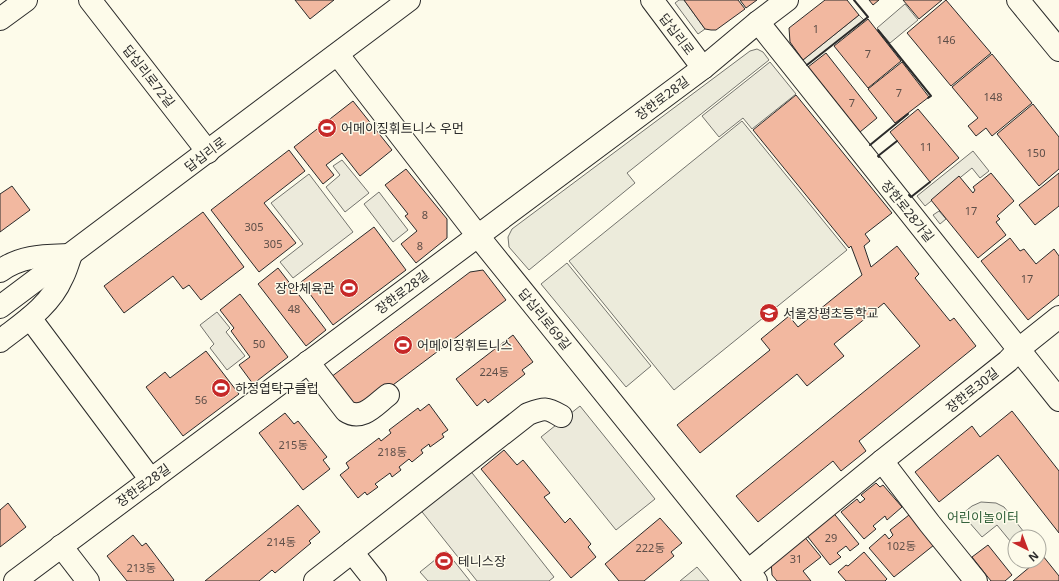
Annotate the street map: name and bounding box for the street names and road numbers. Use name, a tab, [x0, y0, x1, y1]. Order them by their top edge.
street label: 답십리로	[655, 9, 699, 59]
street label: 답십리로72길	[119, 41, 179, 111]
street label: 장한로28길	[632, 72, 692, 124]
street label: 답십리로	[180, 132, 230, 176]
street label: 장한로28가길	[878, 176, 938, 246]
street label: 장한로28길	[372, 266, 432, 318]
street label: 답십리로69길	[515, 284, 575, 354]
street label: 장한로30길	[942, 363, 1002, 417]
street label: 장한로28길	[112, 459, 174, 511]

